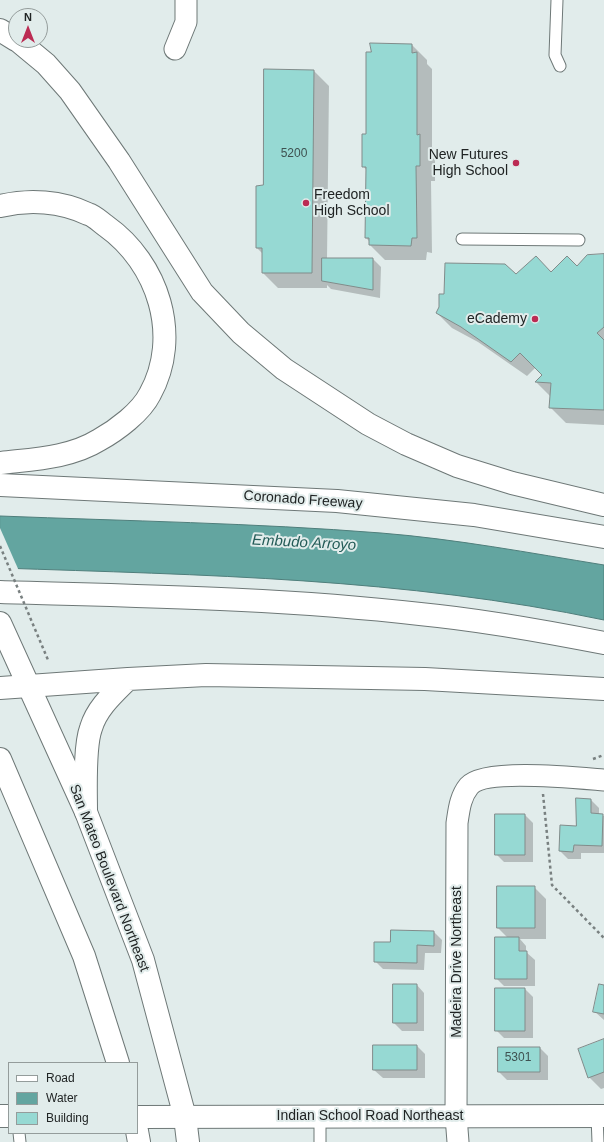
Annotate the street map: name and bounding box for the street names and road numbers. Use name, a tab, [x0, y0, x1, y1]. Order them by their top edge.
street label: Coronado Freeway	[243, 487, 363, 513]
street label: San Mateo Boulevard Northeast	[65, 782, 153, 974]
street label: Madeira Drive Northeast	[449, 886, 465, 1038]
street label: Indian School Road Northeast	[277, 1108, 463, 1124]

